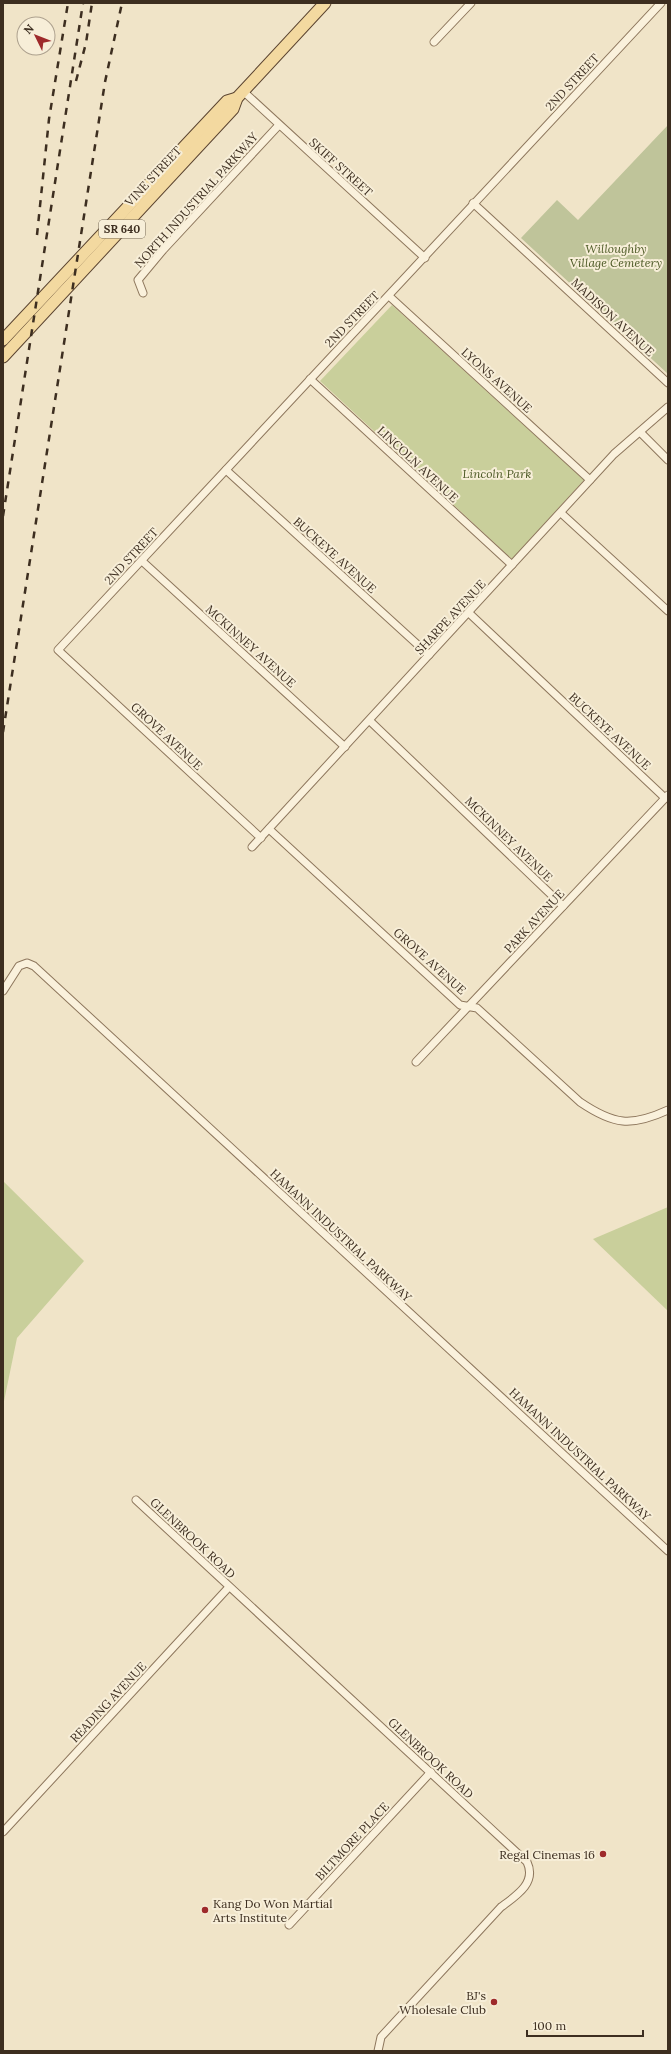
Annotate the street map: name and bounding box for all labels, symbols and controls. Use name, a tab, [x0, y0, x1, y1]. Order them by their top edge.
north arrow	[16, 16, 56, 56]
text: N	[21, 21, 37, 37]
street label: 2ND STREET	[542, 50, 602, 114]
street label: NORTH INDUSTRIAL PARKWAY	[131, 129, 261, 271]
street label: SKIFF STREET	[306, 135, 376, 200]
street label: VINE STREET	[121, 143, 185, 210]
road number: SR 640	[99, 220, 145, 238]
park label: Willoughby Village Cemetery	[570, 241, 662, 270]
street label: MADISON AVENUE	[568, 275, 658, 359]
street label: 2ND STREET	[321, 288, 383, 350]
street label: LYONS AVENUE	[459, 344, 535, 416]
street label: LINCOLN AVENUE	[374, 423, 462, 505]
park label: Lincoln Park	[462, 466, 532, 481]
street label: BUCKEYE AVENUE	[290, 514, 380, 596]
street label: 2ND STREET	[101, 524, 161, 588]
street label: SHARPE AVENUE	[411, 576, 489, 658]
street label: MCKINNEY AVENUE	[203, 602, 299, 690]
street label: BUCKEYE AVENUE	[566, 689, 654, 773]
street label: GROVE AVENUE	[128, 699, 206, 773]
street label: MCKINNEY AVENUE	[462, 793, 556, 885]
street label: PARK AVENUE	[501, 886, 567, 956]
street label: GROVE AVENUE	[391, 924, 469, 998]
street label: HAMANN INDUSTRIAL PARKWAY	[267, 1165, 415, 1305]
street label: HAMANN INDUSTRIAL PARKWAY	[506, 1384, 654, 1524]
street label: GLENBROOK ROAD	[147, 1495, 239, 1581]
street label: READING AVENUE	[67, 1659, 149, 1745]
street label: GLENBROOK ROAD	[385, 1715, 477, 1801]
street label: BILTMORE PLACE	[312, 1799, 392, 1883]
place label: Regal Cinemas 16	[499, 1847, 595, 1862]
marker: Regal Cinemas 16	[598, 1849, 608, 1859]
place label: Kang Do Won Martial Arts Institute	[212, 1896, 332, 1925]
marker: Kang Do Won Martial Arts Institute	[200, 1905, 210, 1915]
place label: BJ's Wholesale Club	[399, 1988, 486, 2017]
marker: BJ's Wholesale Club	[489, 1997, 499, 2007]
scale bar	[527, 2012, 643, 2038]
text: 100 m	[533, 2018, 566, 2033]

